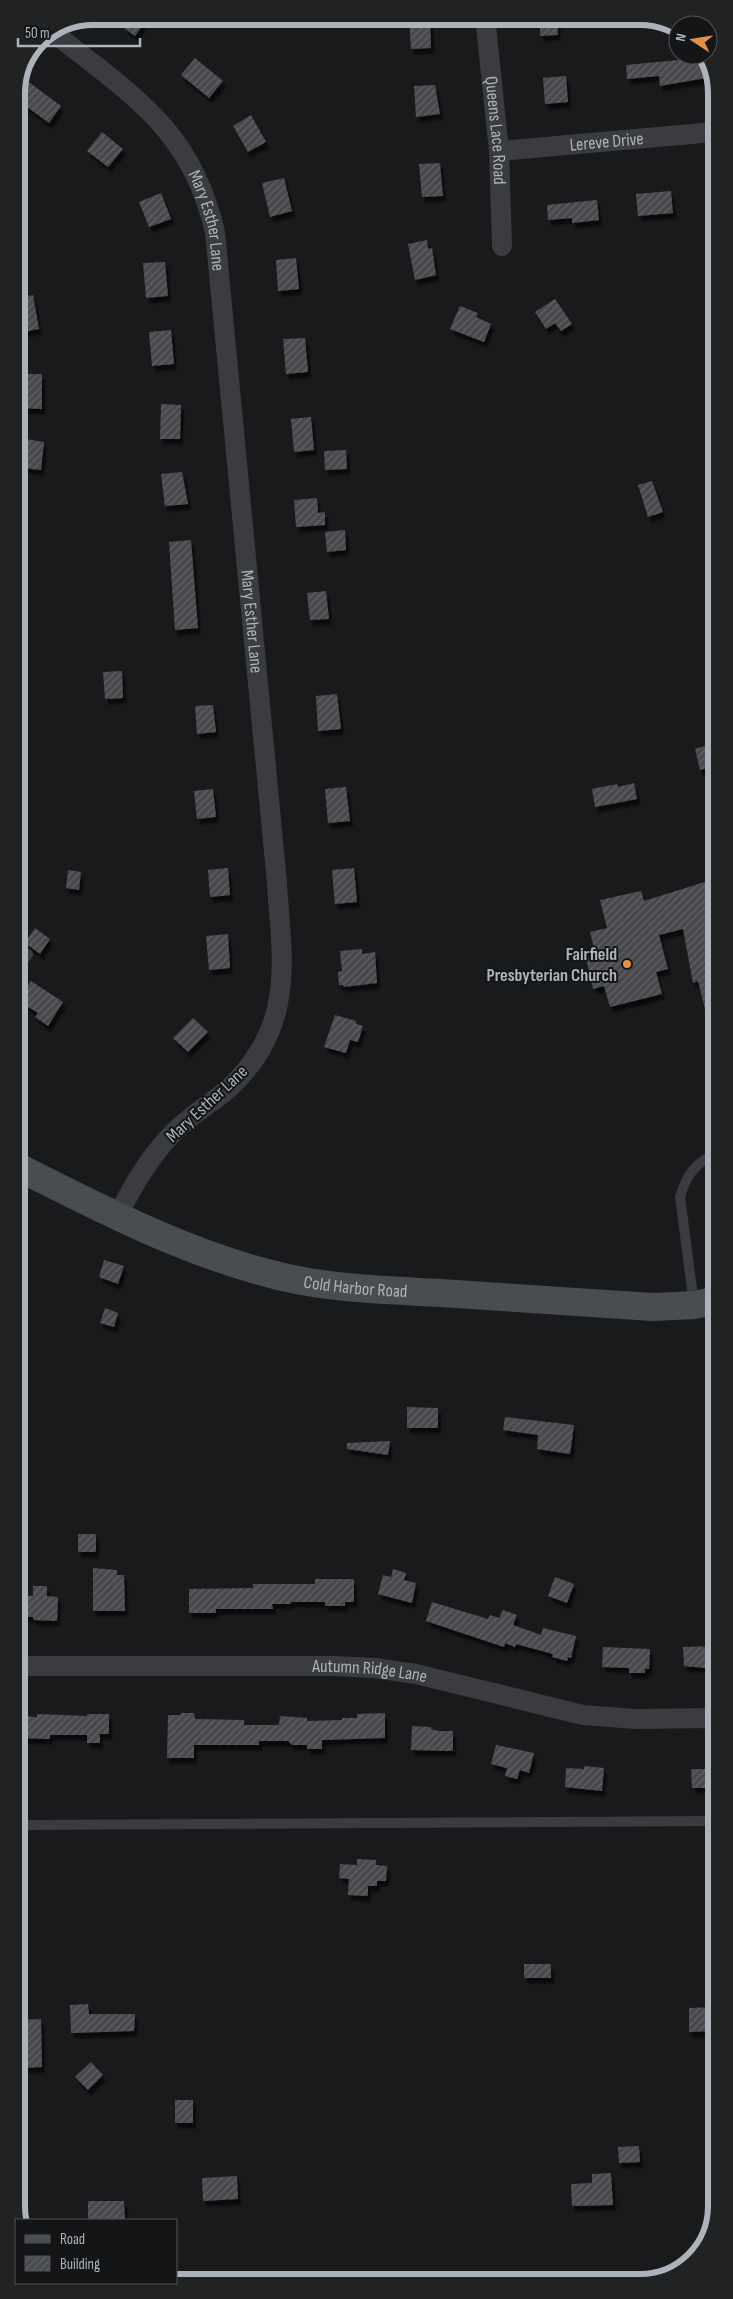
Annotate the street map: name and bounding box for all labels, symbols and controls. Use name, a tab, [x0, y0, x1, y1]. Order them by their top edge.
scale bar	[18, 15, 140, 47]
north arrow	[668, 15, 718, 65]
text: 50 m	[25, 24, 50, 43]
text: N	[672, 32, 690, 43]
street label: Queens Lace Road	[481, 75, 511, 185]
street label: Lereve Drive	[569, 128, 644, 155]
street label: Mary Esther Lane	[184, 167, 229, 272]
street label: Mary Esther Lane	[237, 569, 267, 674]
place label: Fairfield Presbyterian Church	[487, 944, 617, 986]
marker: Fairfield Presbyterian Church	[621, 958, 633, 970]
street label: Mary Esther Lane	[162, 1061, 252, 1147]
street label: Cold Harbor Road	[302, 1271, 408, 1302]
street label: Autumn Ridge Lane	[311, 1656, 429, 1687]
legend	[15, 2219, 178, 2284]
text: Road	[60, 2230, 85, 2249]
text: Building	[60, 2255, 100, 2274]

